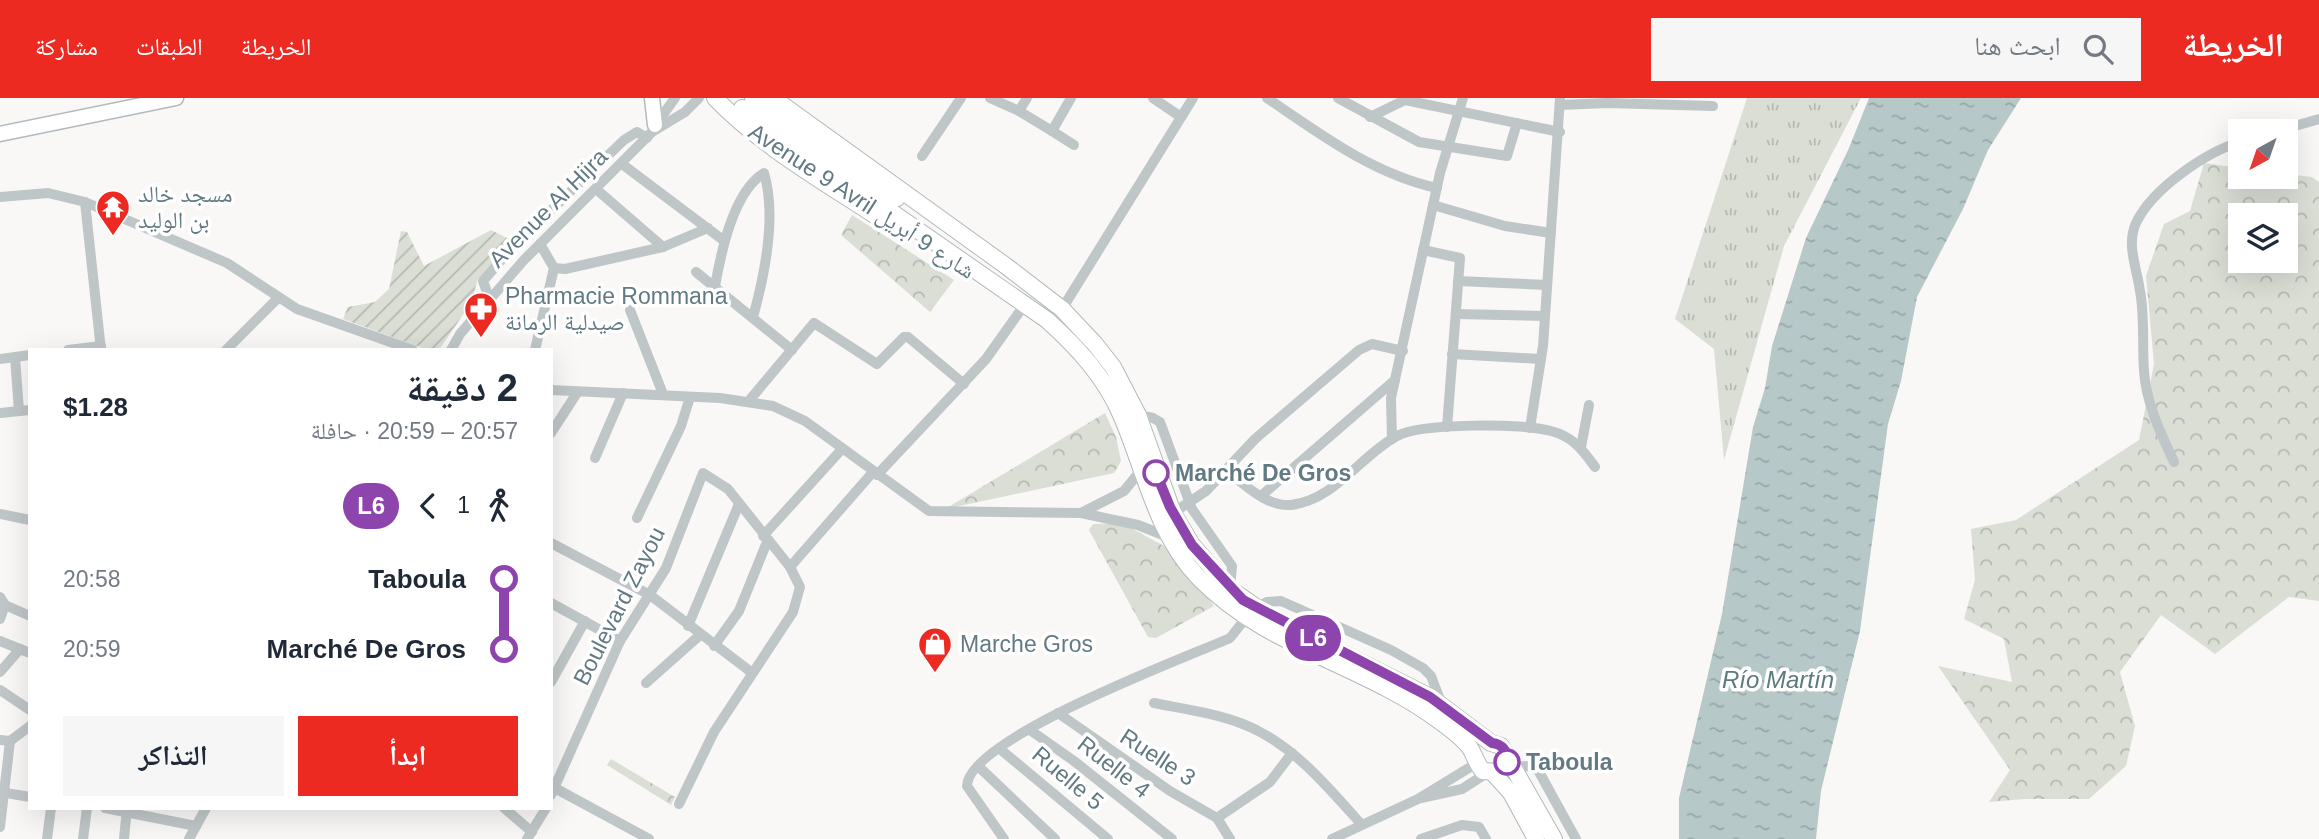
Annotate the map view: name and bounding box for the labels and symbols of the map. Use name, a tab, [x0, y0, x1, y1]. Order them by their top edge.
street label: Avenue 9 Avril شارع 9 أبريل	[743, 118, 980, 286]
north arrow	[2228, 119, 2298, 189]
street label: Avenue Al Hijra	[483, 143, 613, 273]
place label: مسجد خالد بن الوليد	[138, 181, 233, 234]
temple icon: مسجد خالد بن الوليد	[94, 188, 132, 237]
place label: Pharmacie Rommana صيدلية الرمانة	[505, 283, 728, 335]
pharmacy icon: Pharmacie Rommana صيدلية الرمانة	[462, 290, 500, 339]
marker: Marché De Gros	[1143, 460, 1169, 486]
place label: Marché De Gros	[1175, 460, 1351, 486]
street label: Boulevard Zayou	[568, 523, 670, 689]
line badge: L6	[1282, 615, 1344, 661]
shop icon: Marche Gros	[916, 625, 954, 674]
place label: Marche Gros	[960, 631, 1093, 657]
water label: Río Martín	[1722, 666, 1834, 693]
street label: Ruelle 3	[1116, 723, 1200, 791]
street label: Ruelle 4	[1073, 731, 1155, 803]
street label: Ruelle 5	[1027, 741, 1109, 815]
marker: Taboula	[1494, 749, 1520, 775]
place label: Taboula	[1526, 749, 1613, 775]

